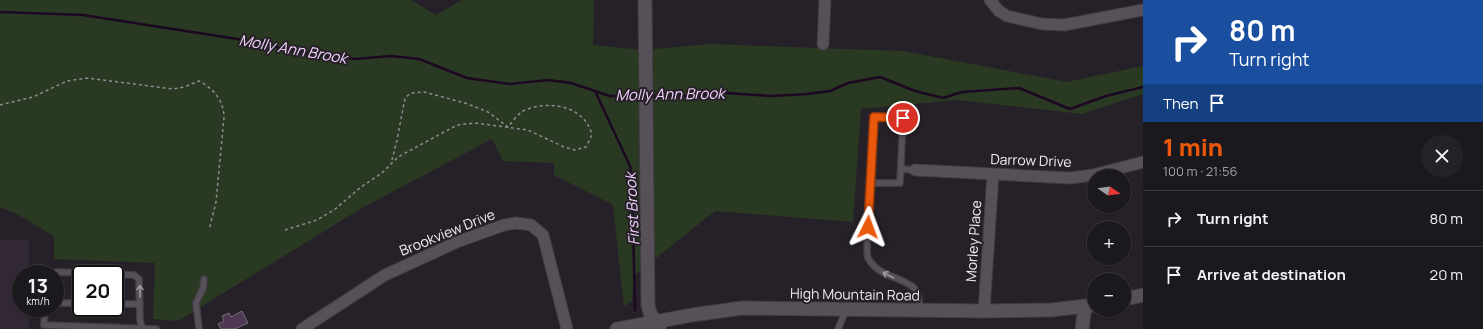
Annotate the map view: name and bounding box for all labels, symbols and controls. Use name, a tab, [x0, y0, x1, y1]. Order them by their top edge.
text: 80 m	[1229, 11, 1295, 49]
icon: right	[1163, 16, 1215, 68]
water label: Molly Ann Brook	[237, 29, 351, 69]
text: Turn right	[1229, 47, 1310, 71]
water label: Molly Ann Brook	[615, 83, 727, 105]
icon: arrive	[1206, 92, 1228, 114]
text: Then	[1163, 93, 1198, 114]
pin	[886, 101, 920, 135]
icon: arrive	[892, 107, 914, 129]
text: 1 min	[1163, 130, 1223, 163]
button: close	[1421, 135, 1463, 177]
street label: Darrow Drive	[990, 149, 1072, 171]
text: 100 m · 21:56	[1163, 162, 1238, 180]
north arrow	[1087, 169, 1131, 213]
map controls	[1087, 169, 1131, 317]
water label: First Brook	[619, 170, 644, 246]
street label: Morley Place	[961, 200, 985, 282]
street label: Brookview Drive	[396, 204, 498, 260]
position arrow	[847, 206, 889, 248]
icon: right	[1163, 208, 1185, 230]
text: Turn right	[1197, 208, 1268, 229]
text: 80 m	[1429, 208, 1463, 229]
button: +	[1087, 221, 1131, 265]
icon: arrive	[1163, 264, 1185, 286]
text: Arrive at destination	[1197, 264, 1346, 285]
text: 20 m	[1430, 264, 1463, 285]
speed limit sign: 20	[72, 265, 124, 317]
one-way arrow	[882, 271, 894, 278]
text: 13	[28, 272, 48, 299]
button: −	[1087, 273, 1131, 317]
street label: High Mountain Road	[790, 283, 920, 305]
one-way arrow	[136, 285, 144, 298]
text: km/h	[26, 294, 50, 308]

